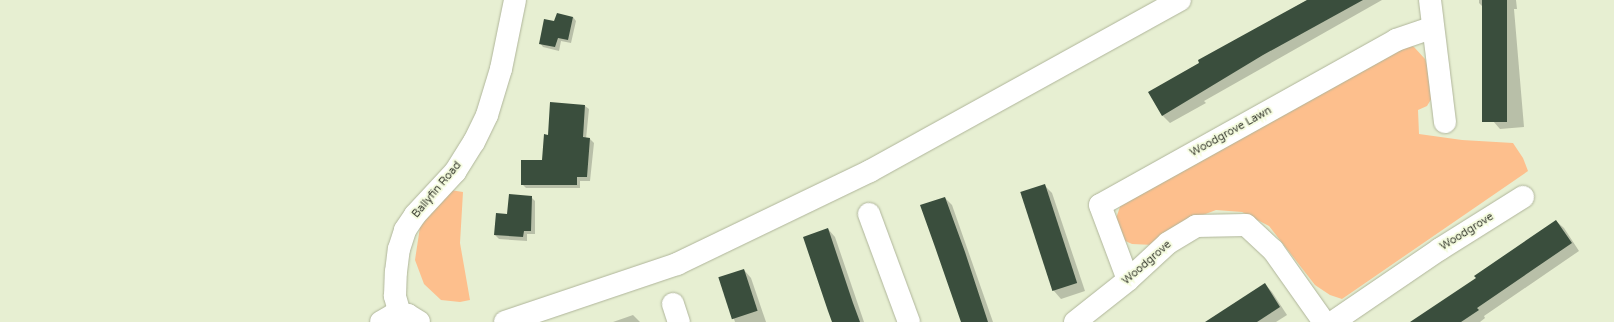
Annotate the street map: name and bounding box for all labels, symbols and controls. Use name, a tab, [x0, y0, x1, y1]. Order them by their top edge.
street label: Woodgrove Lawn	[1188, 104, 1274, 160]
street label: Ballyfin Road	[410, 159, 464, 221]
street label: Woodgrove	[1438, 210, 1496, 254]
street label: Woodgrove	[1120, 238, 1174, 288]

